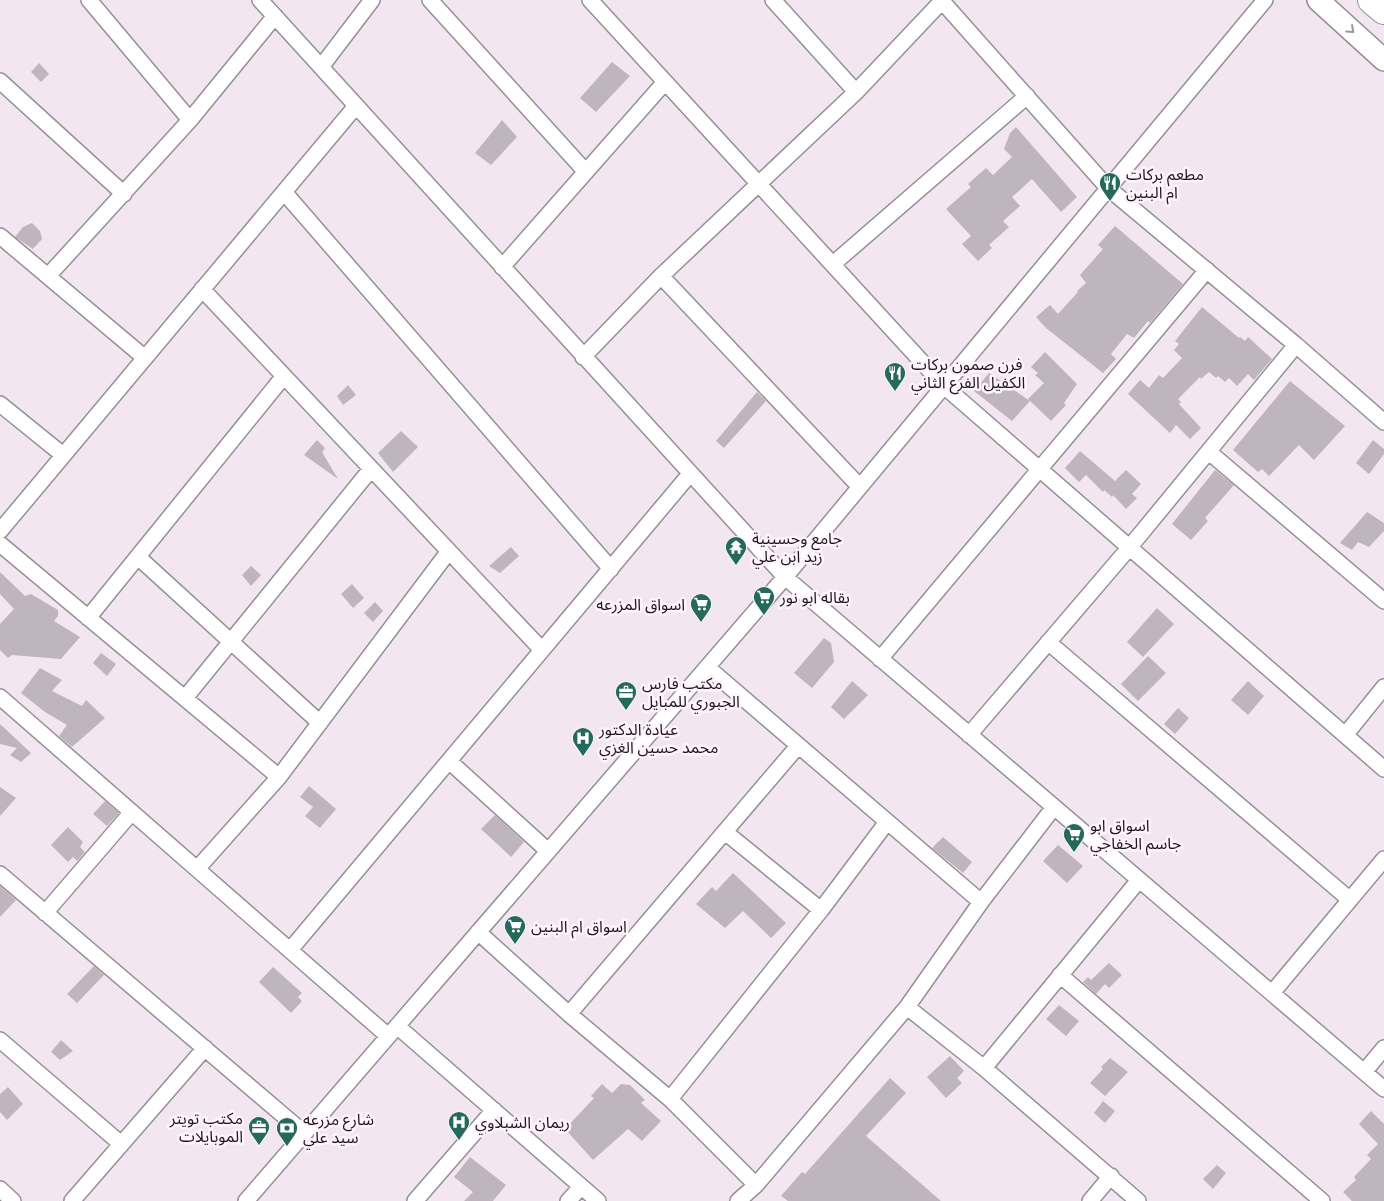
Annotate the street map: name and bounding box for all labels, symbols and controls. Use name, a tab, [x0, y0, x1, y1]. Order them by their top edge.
one-way arrow	[1345, 24, 1354, 33]
place label: مطعم برکات ام البنین	[1126, 164, 1204, 205]
restaurant icon: مطعم برکات ام البنین	[1098, 171, 1122, 202]
place label: فرن صمون بركات الكفيل الفرع الثاني	[911, 354, 1025, 395]
restaurant icon: فرن صمون بركات الكفيل الفرع الثاني	[883, 361, 907, 392]
place label: جامع وحسينية زيد ابن علي	[752, 528, 842, 569]
temple icon: جامع وحسينية زيد ابن علي	[724, 535, 748, 566]
supermarket icon: بقاله ابو نور	[752, 585, 776, 616]
place label: بقاله ابو نور	[779, 587, 850, 607]
supermarket icon: اسواق المزرعه	[689, 592, 713, 623]
place label: اسواق المزرعه	[596, 594, 685, 614]
place label: مكتب فارس الجبوري للمبايل	[642, 673, 740, 714]
office icon: مكتب فارس الجبوري للمبايل	[614, 680, 638, 711]
place label: عيادة الدكتور محمد حسين الغزي	[598, 719, 718, 760]
hospital icon: عيادة الدكتور محمد حسين الغزي	[571, 726, 595, 757]
place label: اسواق ابو جاسم الخفاجي	[1090, 815, 1181, 856]
supermarket icon: اسواق ابو جاسم الخفاجي	[1062, 822, 1086, 853]
supermarket icon: اسواق ام البنين	[503, 914, 527, 945]
place label: اسواق ام البنين	[531, 916, 627, 939]
place label: مكتب تويتر الموبايلات	[169, 1108, 243, 1146]
place label: شارع مزرعه سيد علي	[303, 1109, 374, 1150]
hospital icon: ريمان الشبلاوي	[447, 1110, 471, 1141]
place label: ريمان الشبلاوي	[475, 1112, 570, 1135]
office icon: مكتب تويتر الموبايلات	[247, 1115, 271, 1146]
bank icon: شارع مزرعه سيد علي	[275, 1116, 299, 1147]

